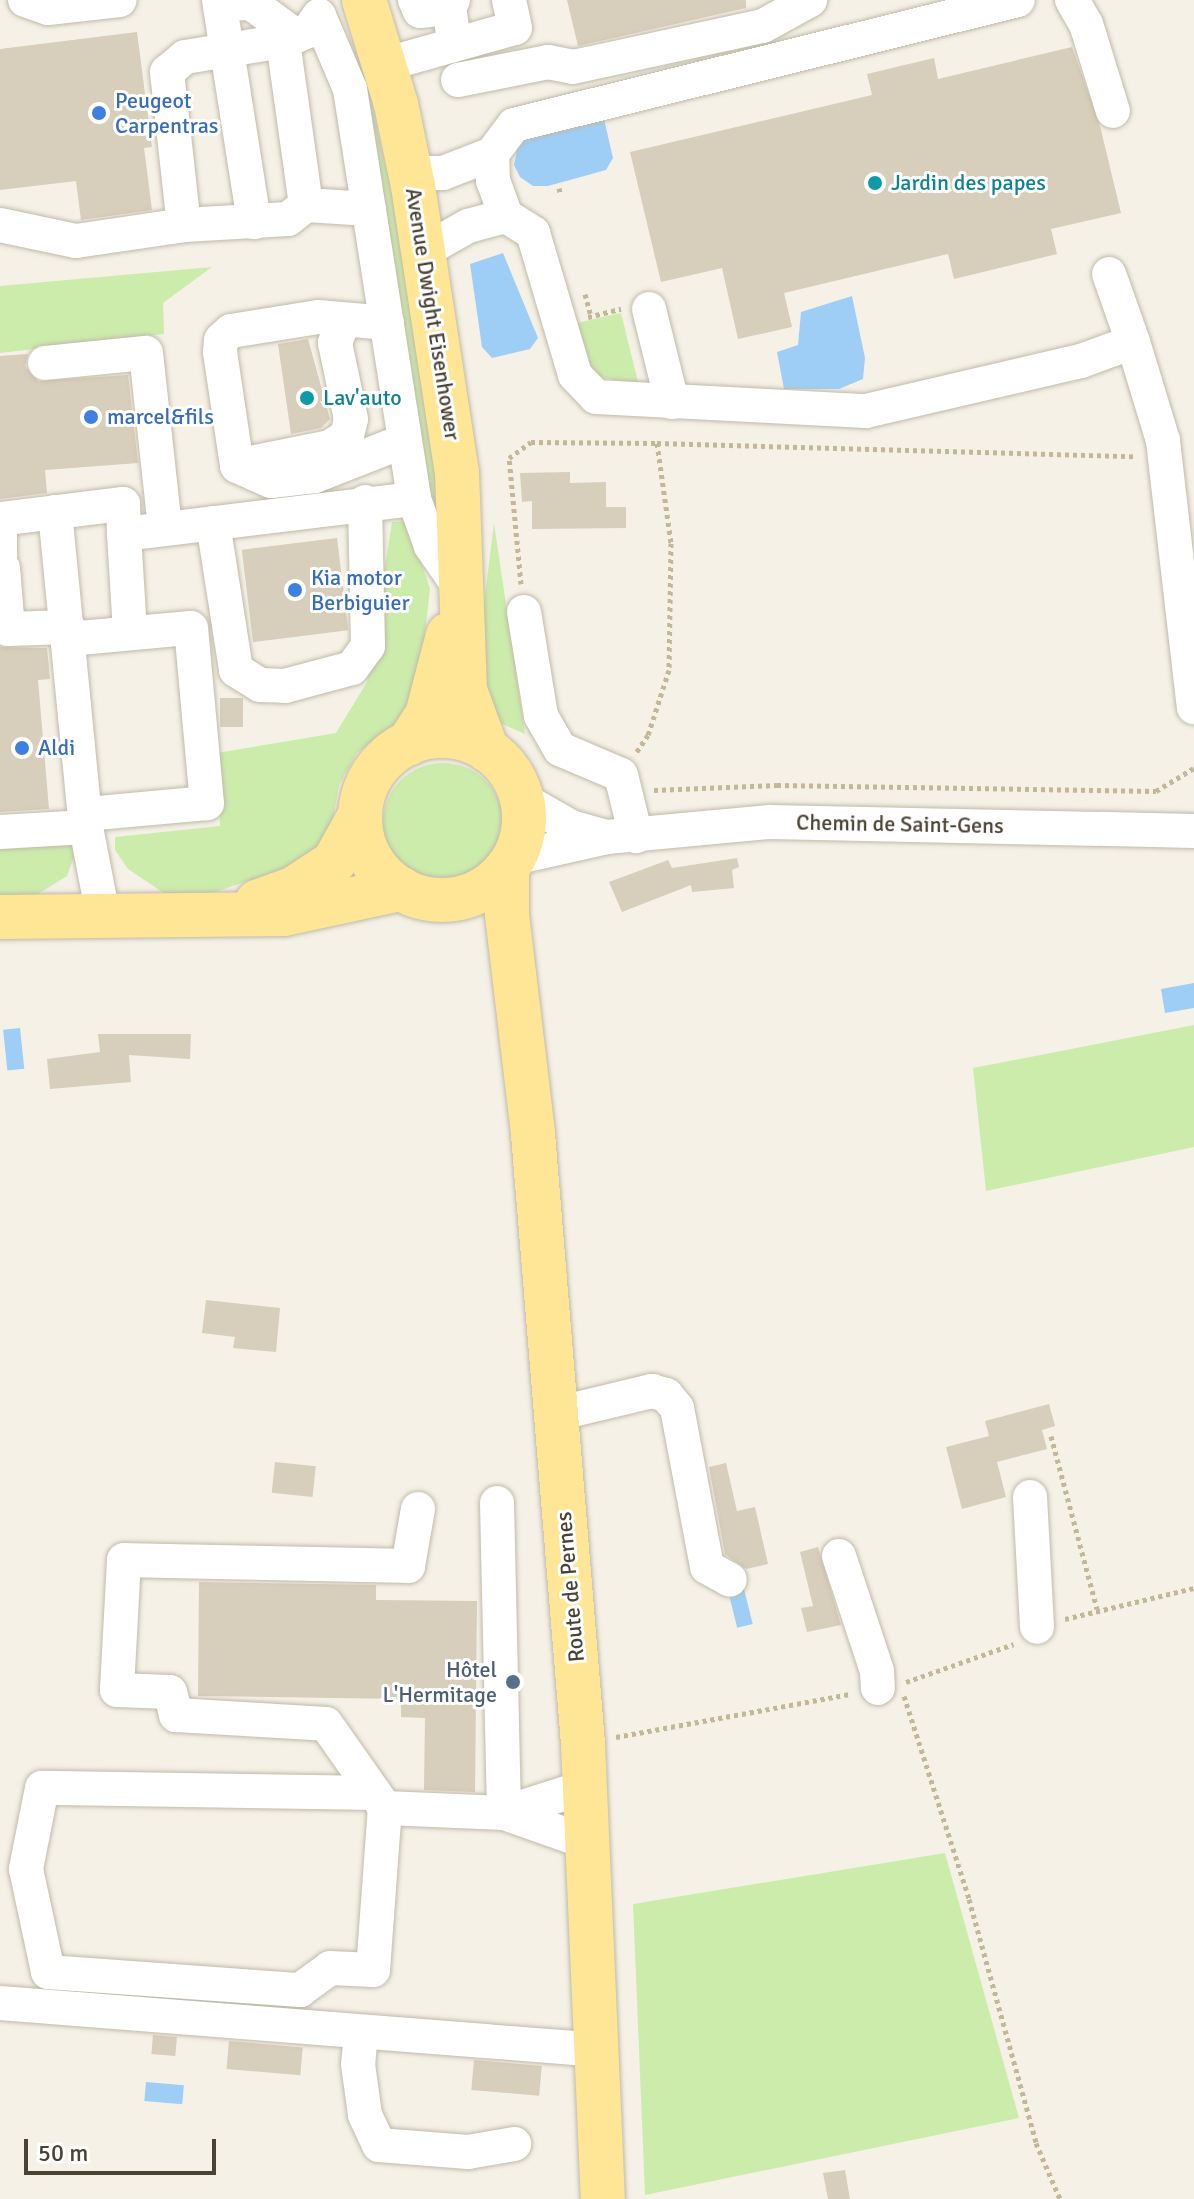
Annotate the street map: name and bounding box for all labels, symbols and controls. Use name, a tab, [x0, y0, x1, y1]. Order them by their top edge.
place label: Peugeot Carpentras	[115, 87, 218, 138]
marker: Peugeot Carpentras	[90, 104, 108, 122]
place label: Jardin des papes	[891, 170, 1046, 196]
marker: Jardin des papes	[866, 174, 884, 192]
street label: Avenue Dwight Eisenhower	[400, 186, 466, 442]
place label: Lav'auto	[323, 385, 402, 411]
marker: Lav'auto	[298, 389, 316, 407]
place label: marcel&fils	[107, 404, 214, 430]
marker: marcel&fils	[82, 408, 100, 426]
place label: Kia motor Berbiguier	[311, 564, 410, 616]
marker: Kia motor Berbiguier	[286, 581, 304, 599]
place label: Aldi	[38, 735, 75, 761]
marker: Aldi	[13, 739, 31, 757]
street label: Chemin de Saint-Gens	[796, 809, 1004, 839]
street label: Route de Pernes	[550, 1511, 590, 1663]
place label: Hôtel L'Hermitage	[382, 1656, 497, 1708]
marker: Hôtel L'Hermitage	[504, 1673, 522, 1691]
scale bar	[28, 2123, 220, 2173]
text: 50 m	[38, 2138, 88, 2168]

